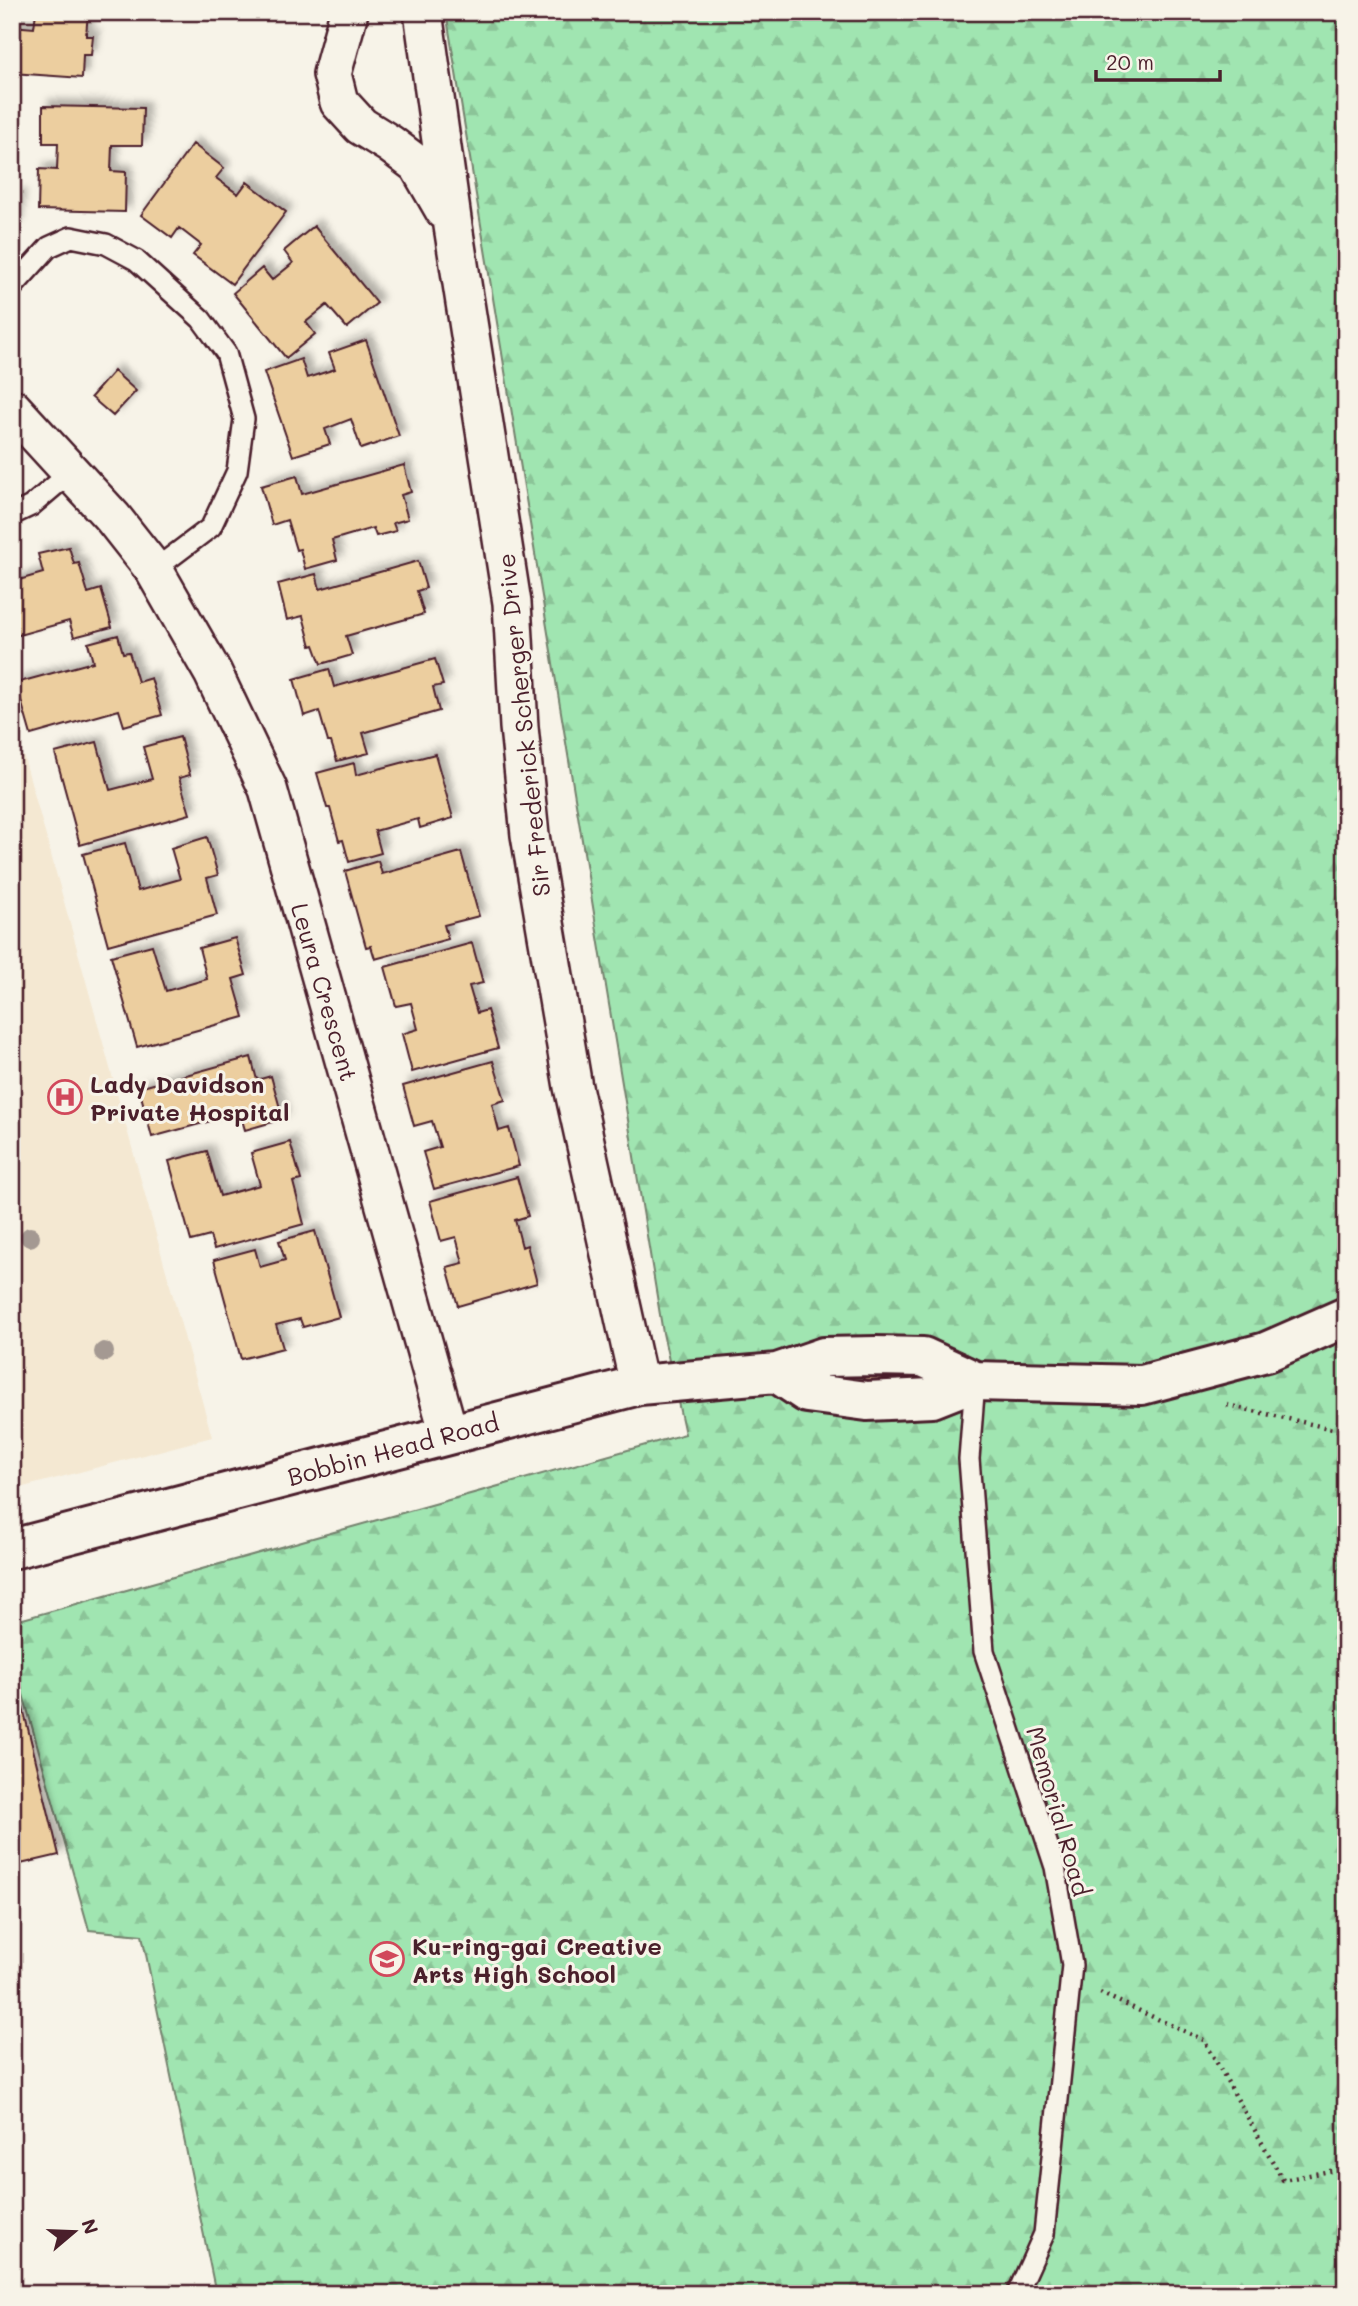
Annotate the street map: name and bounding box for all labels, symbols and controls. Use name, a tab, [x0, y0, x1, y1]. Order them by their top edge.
scale bar	[1096, 38, 1220, 82]
text: 20 m	[1106, 48, 1154, 75]
street label: Sir Frederick Scherger Drive	[490, 552, 556, 898]
street label: Leura Crescent	[285, 899, 365, 1085]
place label: Lady Davidson Private Hospital	[90, 1068, 289, 1127]
hospital icon: Lady Davidson Private Hospital	[46, 1078, 84, 1116]
street label: Bobbin Head Road	[284, 1406, 502, 1492]
street label: Memorial Road	[1020, 1723, 1098, 1899]
place label: Ku-ring-gai Creative Arts High School	[412, 1930, 662, 1989]
school or university icon: Ku-ring-gai Creative Arts High School	[368, 1940, 406, 1978]
north arrow	[38, 2198, 108, 2268]
text: N	[76, 2215, 105, 2237]

